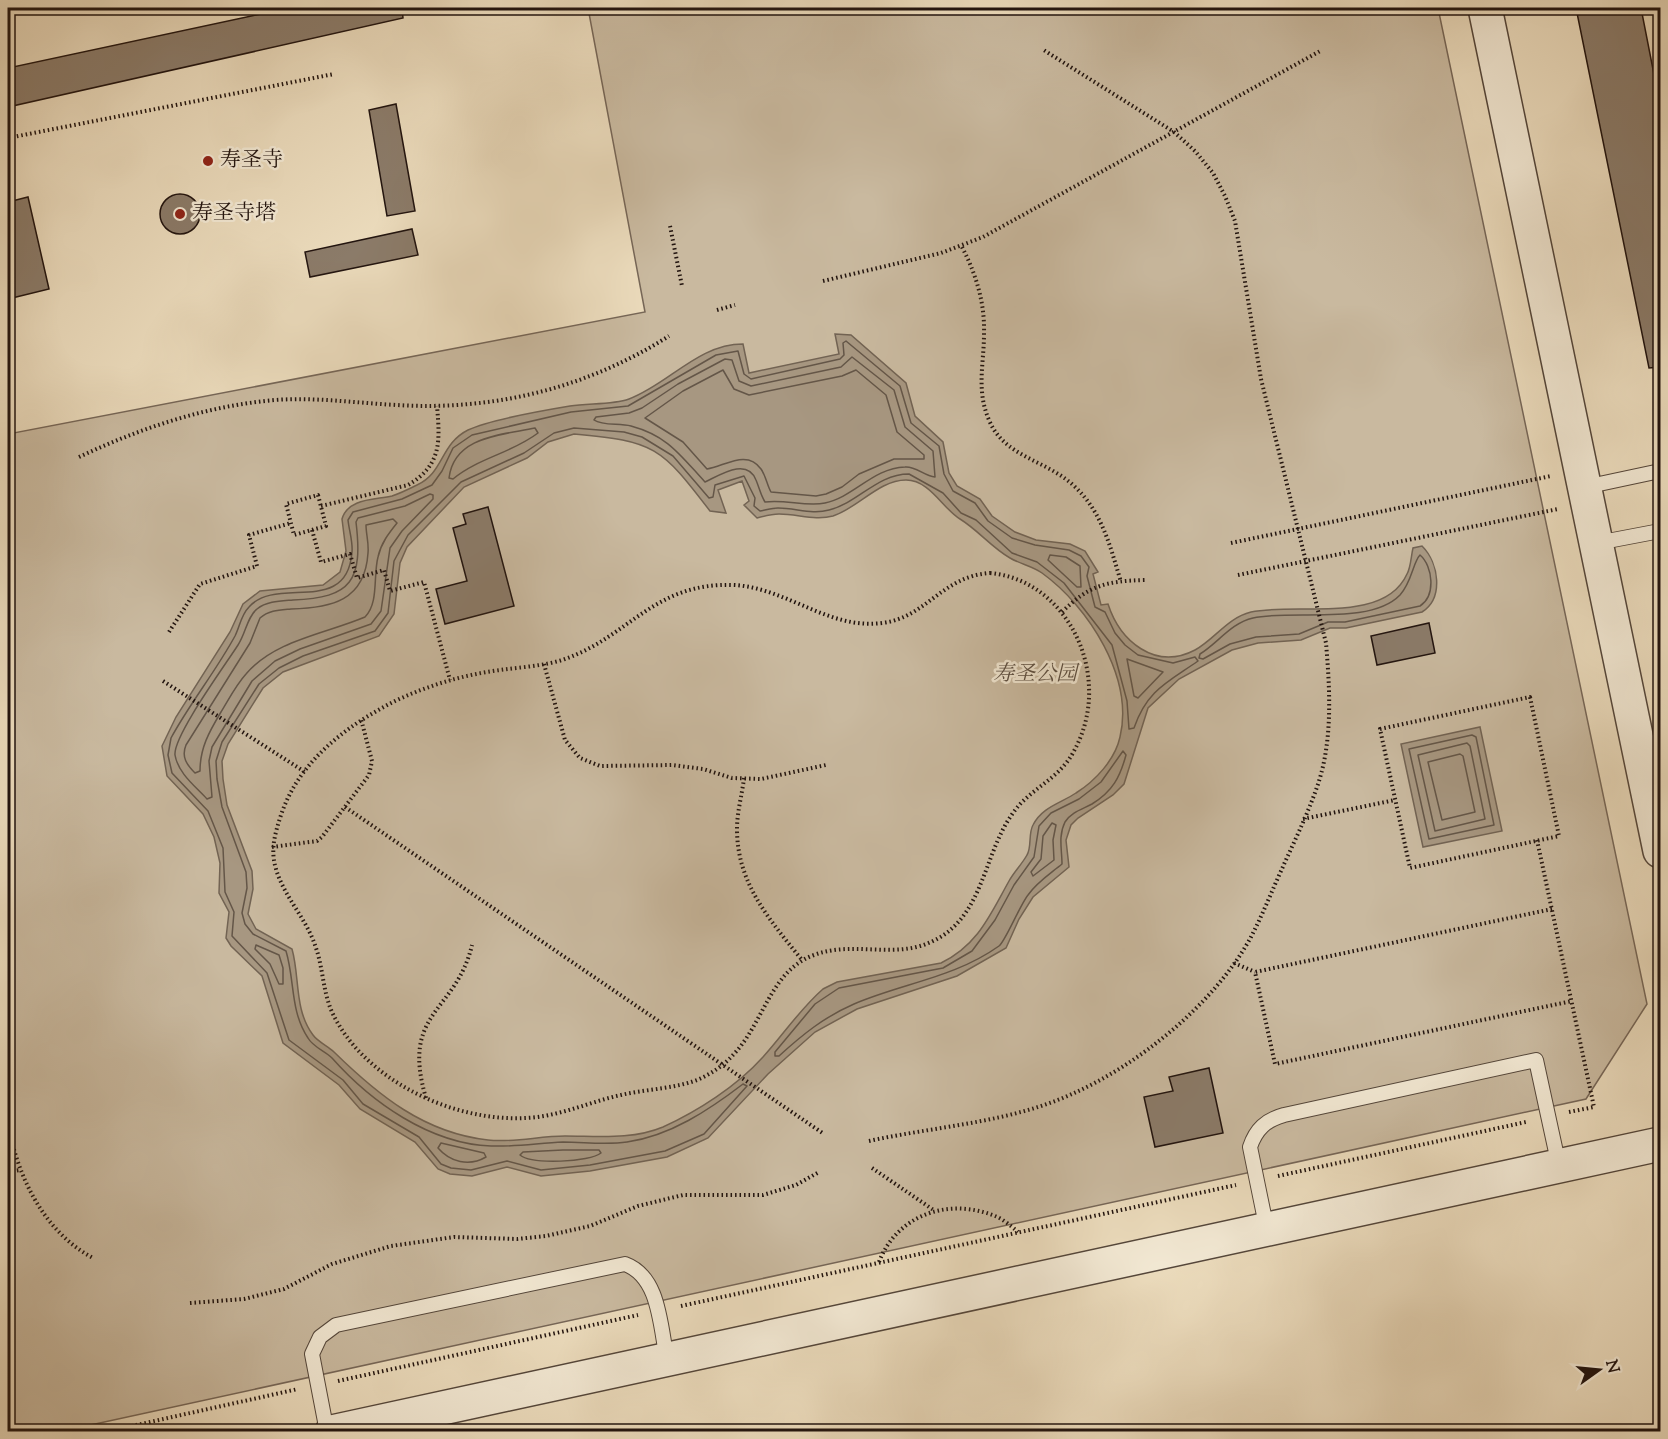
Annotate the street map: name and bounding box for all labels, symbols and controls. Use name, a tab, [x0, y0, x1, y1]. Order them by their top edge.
place label: 寿圣寺	[220, 146, 283, 176]
marker: 寿圣寺	[201, 154, 215, 168]
place label: 寿圣寺塔	[192, 199, 276, 229]
marker: 寿圣寺塔	[173, 207, 187, 221]
park label: 寿圣公园	[993, 660, 1080, 690]
north arrow	[1569, 1340, 1629, 1400]
text: N	[1598, 1358, 1624, 1376]

